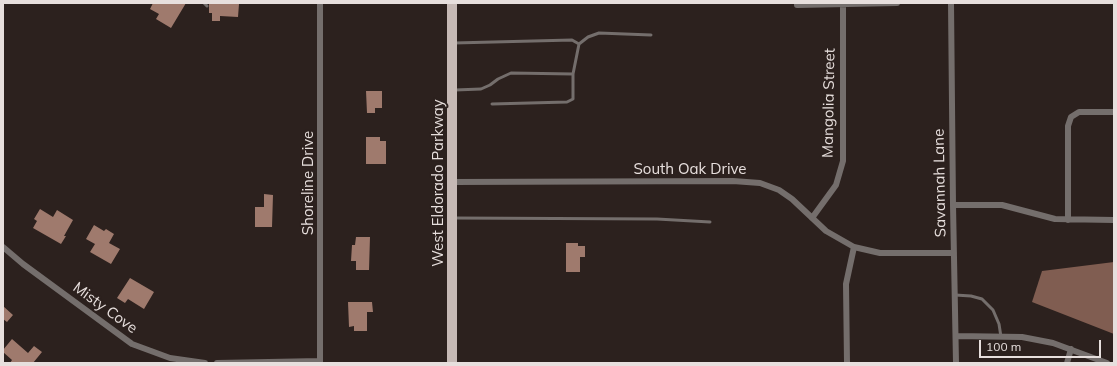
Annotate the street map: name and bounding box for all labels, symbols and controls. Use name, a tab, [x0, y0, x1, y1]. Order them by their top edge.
street label: Mangolia Street	[819, 48, 839, 158]
street label: West Eldorado Parkway	[429, 99, 447, 267]
street label: Savannah Lane	[930, 129, 950, 237]
street label: Shoreline Drive	[299, 131, 317, 235]
street label: South Oak Drive	[634, 160, 746, 178]
street label: Misty Cove	[69, 279, 141, 337]
scale bar	[981, 332, 1103, 358]
text: 100 m	[986, 339, 1021, 354]

